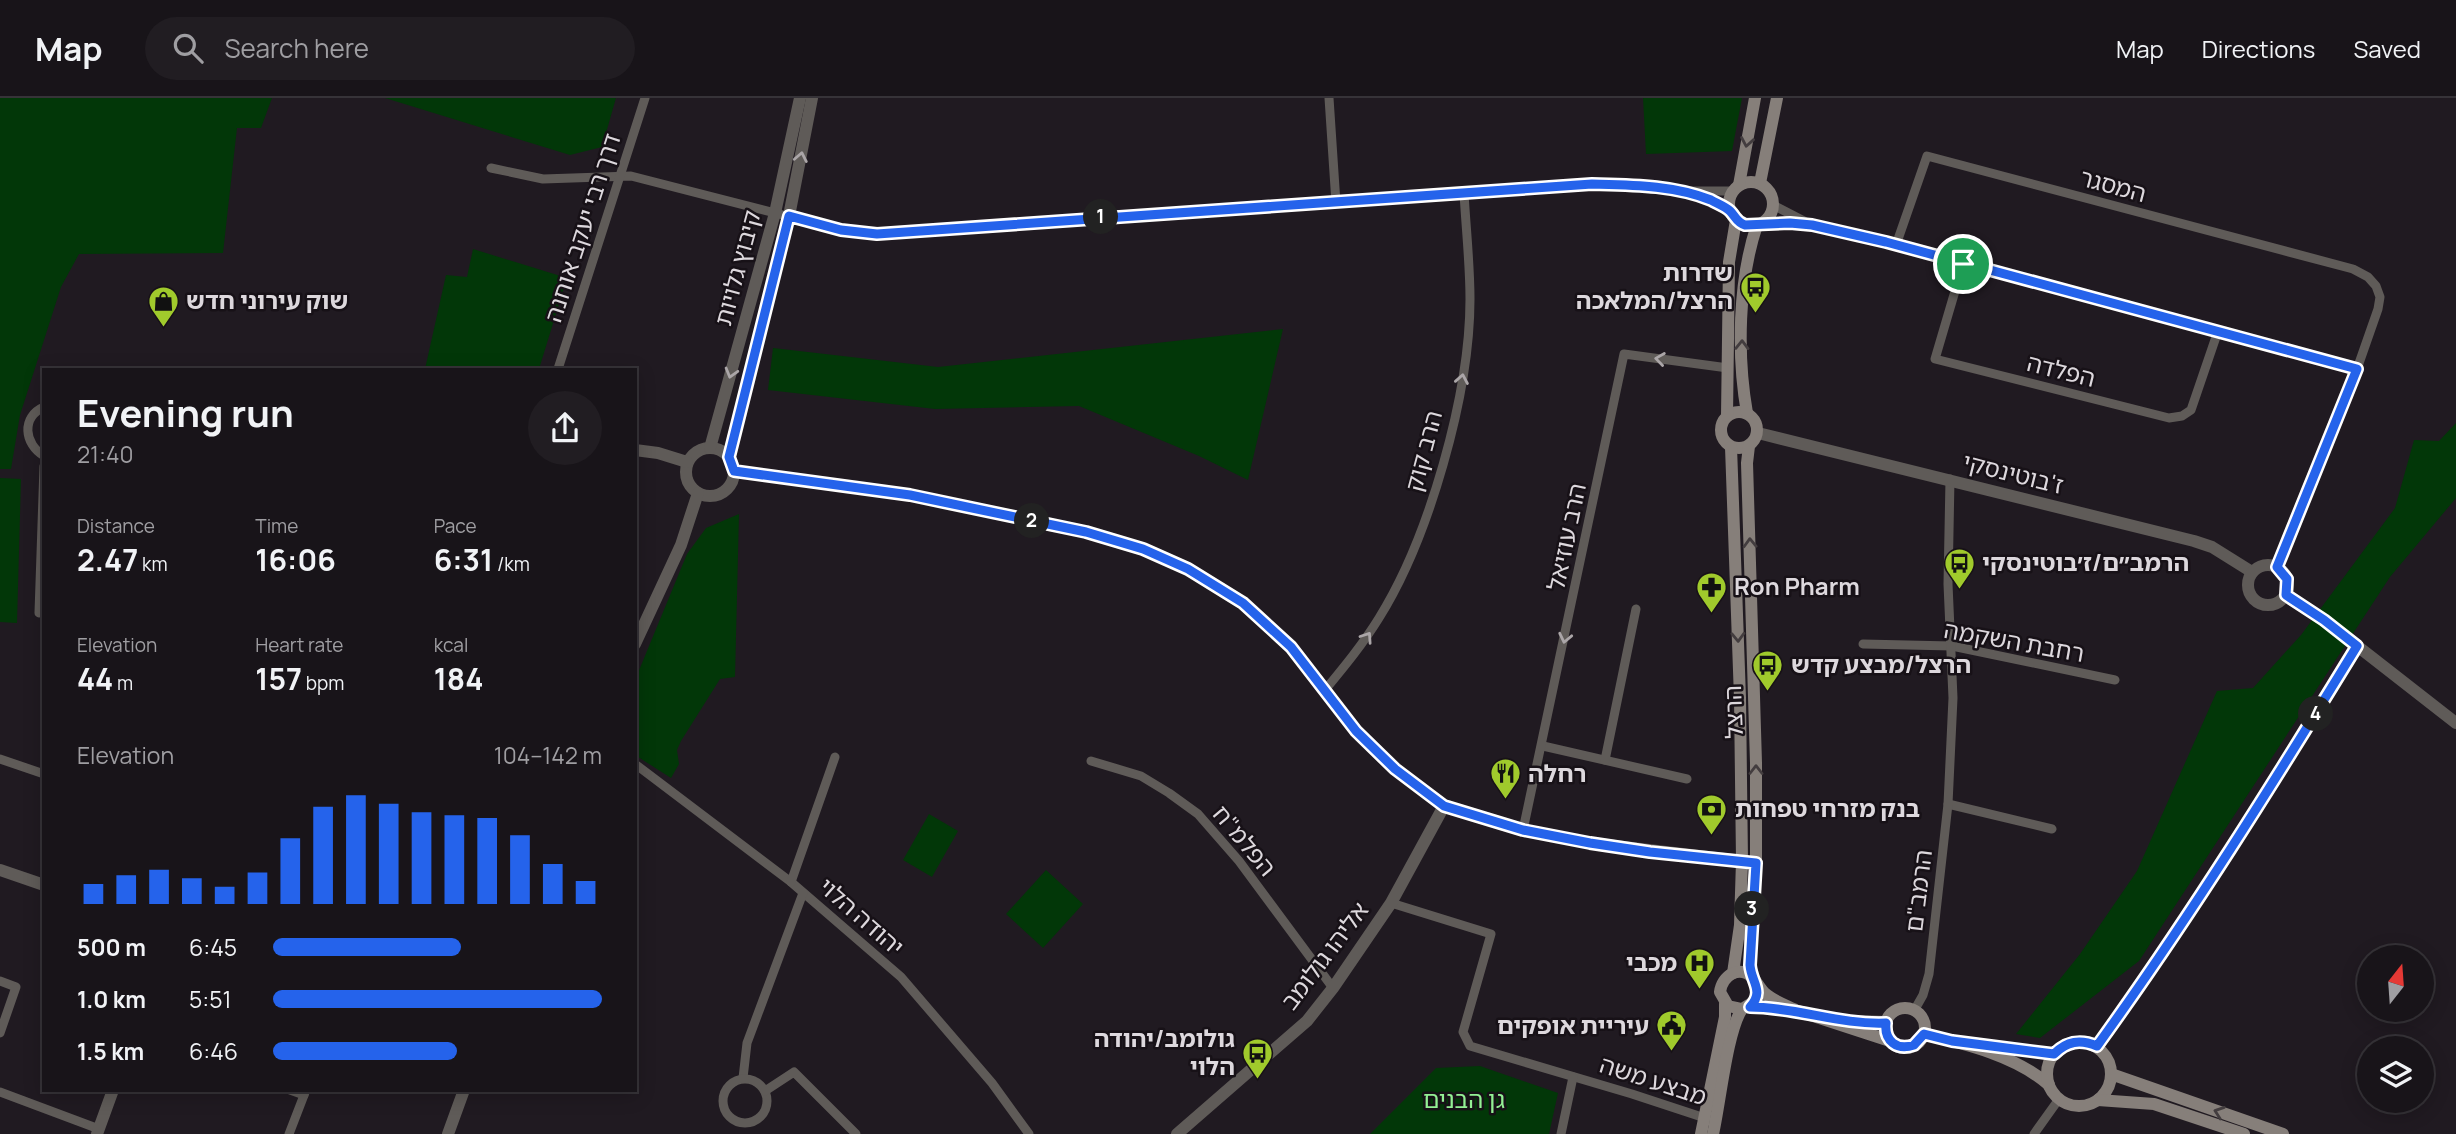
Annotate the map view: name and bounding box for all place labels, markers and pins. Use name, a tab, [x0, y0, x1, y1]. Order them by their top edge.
pin: 1	[1084, 200, 1118, 234]
pin	[1933, 234, 1993, 294]
place label: שדרות הרצל/המלאכה	[1576, 255, 1733, 316]
bus stop icon: שדרות הרצל/המלאכה	[1739, 270, 1773, 314]
place label: שוק עירוני חדש	[186, 283, 348, 316]
shop icon: שוק עירוני חדש	[146, 284, 180, 328]
pin: 2	[1014, 504, 1050, 538]
place label: הרמב״ם/ז׳בוטינסקי	[1982, 545, 2189, 578]
bus stop icon: הרמב״ם/ז׳בוטינסקי	[1942, 546, 1976, 590]
place label: Ron Pharm	[1734, 569, 1860, 602]
pharmacy icon: Ron Pharm	[1694, 570, 1728, 614]
place label: הרצל/מבצע קדש	[1791, 647, 1971, 680]
bus stop icon: הרצל/מבצע קדש	[1751, 648, 1785, 692]
pin: 4	[2298, 696, 2334, 732]
place label: רחלה	[1528, 756, 1587, 789]
restaurant icon: רחלה	[1488, 757, 1522, 801]
place label: בנק מזרחי טפחות	[1735, 791, 1920, 824]
bank icon: בנק מזרחי טפחות	[1695, 792, 1729, 836]
pin: 3	[1734, 892, 1770, 926]
place label: מכבי	[1626, 945, 1677, 978]
hospital icon: מכבי	[1683, 946, 1717, 990]
place label: עיריית אופקים	[1497, 1008, 1649, 1041]
public building icon: עיריית אופקים	[1655, 1009, 1689, 1053]
place label: גולומב/יהודה הלוי	[1094, 1021, 1235, 1082]
bus stop icon: גולומב/יהודה הלוי	[1241, 1036, 1275, 1080]

